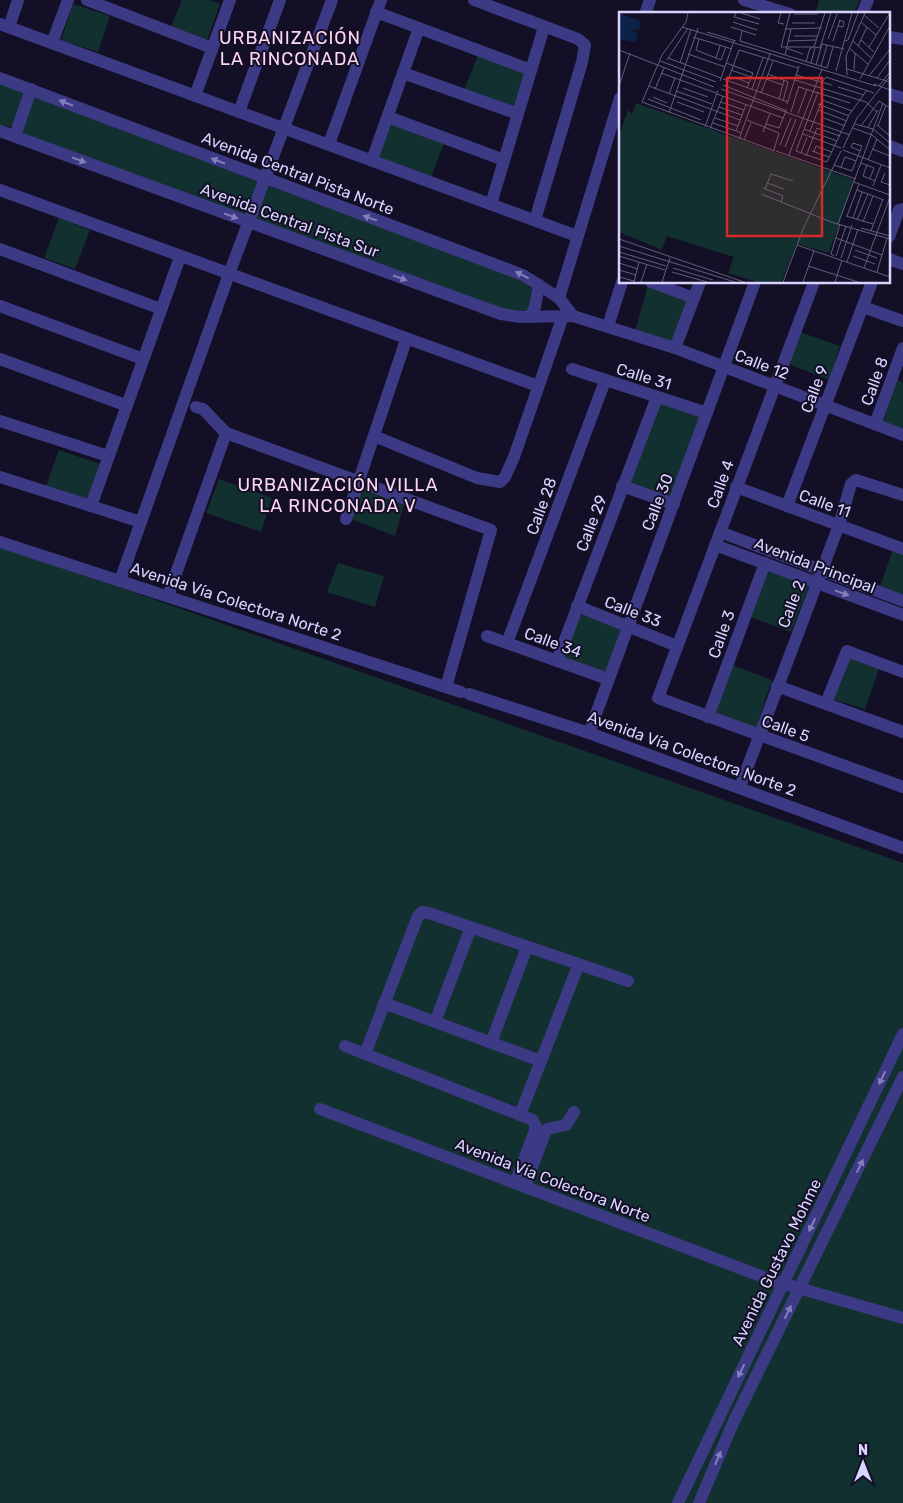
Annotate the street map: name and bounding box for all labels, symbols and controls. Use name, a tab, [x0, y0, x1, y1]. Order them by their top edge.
inset map	[619, 12, 890, 284]
district label: URBANIZACIÓN LA RINCONADA	[219, 27, 361, 70]
one-way arrow	[59, 98, 73, 106]
street label: Avenida Central Pista Norte	[199, 128, 397, 219]
one-way arrow	[211, 156, 225, 164]
one-way arrow	[71, 157, 86, 164]
street label: Avenida Central Pista Sur	[198, 179, 382, 262]
one-way arrow	[224, 212, 239, 220]
one-way arrow	[362, 214, 377, 222]
one-way arrow	[515, 271, 529, 279]
one-way arrow	[393, 274, 408, 282]
street label: Calle 12	[732, 345, 792, 383]
street label: Calle 8	[857, 354, 892, 408]
street label: Calle 31	[614, 359, 674, 394]
street label: Calle 9	[797, 363, 832, 416]
street label: Calle 4	[703, 457, 738, 511]
street label: Calle 30	[638, 471, 677, 534]
district label: URBANIZACIÓN VILLA LA RINCONADA V	[238, 474, 438, 517]
street label: Calle 28	[522, 475, 561, 537]
street label: Calle 11	[796, 485, 853, 522]
street label: Calle 29	[572, 492, 611, 554]
street label: Avenida Principal	[751, 534, 878, 597]
street label: Avenida Vía Colectora Norte 2	[128, 558, 344, 645]
street label: Calle 2	[774, 578, 809, 631]
one-way arrow	[835, 590, 850, 597]
street label: Calle 33	[602, 592, 664, 631]
street label: Calle 3	[704, 608, 739, 661]
street label: Calle 34	[522, 623, 584, 662]
street label: Avenida Vía Colectora Norte 2	[585, 707, 799, 800]
street label: Calle 5	[759, 711, 812, 746]
one-way arrow	[878, 1071, 886, 1085]
street label: Avenida Vía Colectora Norte	[453, 1134, 653, 1227]
one-way arrow	[855, 1158, 864, 1173]
street label: Avenida Gustavo Mohme	[728, 1175, 825, 1349]
one-way arrow	[808, 1218, 816, 1232]
one-way arrow	[784, 1304, 792, 1319]
one-way arrow	[737, 1364, 745, 1378]
north arrow	[838, 1438, 888, 1488]
text: N	[858, 1442, 868, 1459]
one-way arrow	[715, 1451, 723, 1465]

